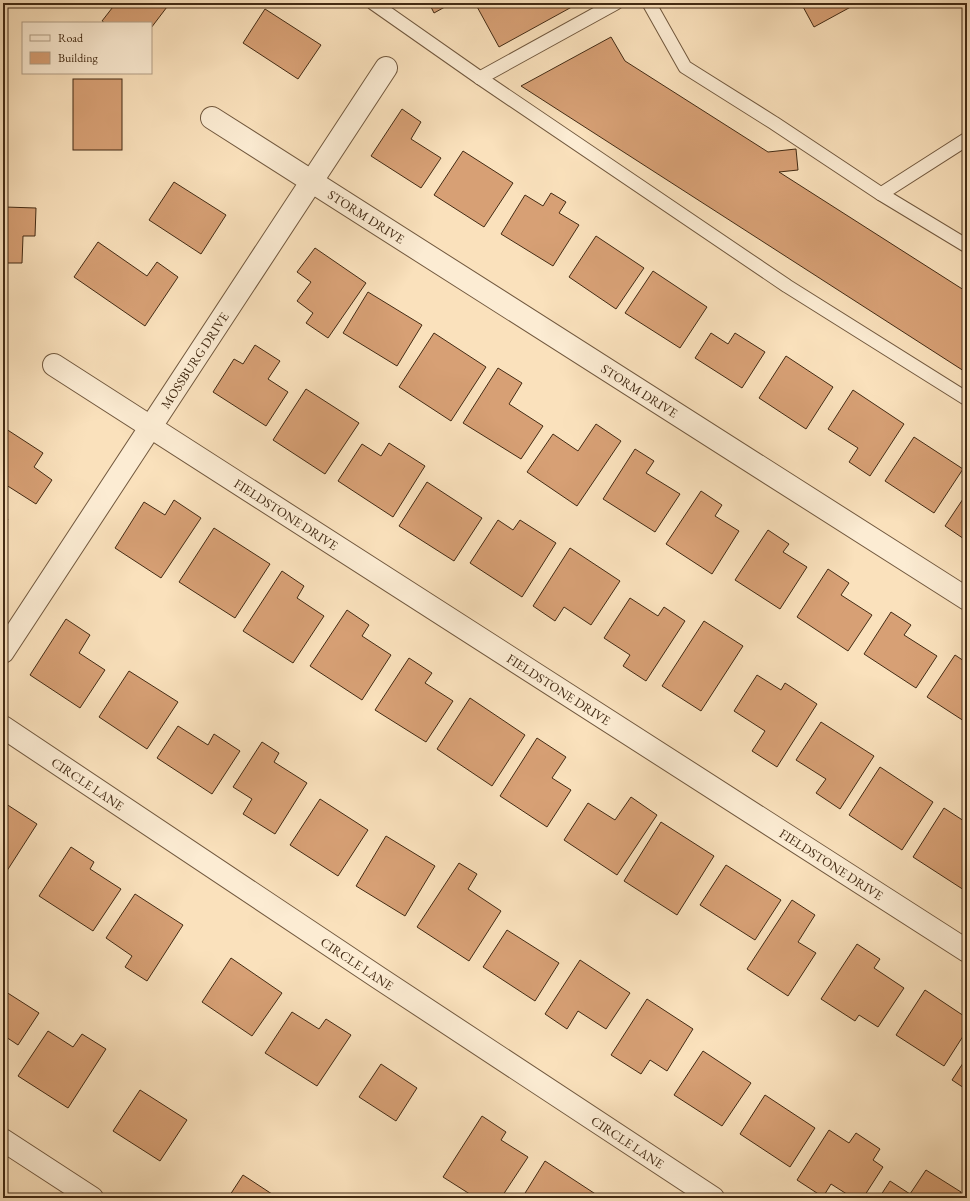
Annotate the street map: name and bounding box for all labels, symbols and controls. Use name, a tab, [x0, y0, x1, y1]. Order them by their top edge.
legend	[22, 22, 152, 74]
text: Road	[58, 30, 84, 46]
text: Building	[58, 50, 99, 66]
street label: STORM DRIVE	[325, 186, 408, 247]
street label: MOSSBURG DRIVE	[157, 309, 232, 412]
street label: STORM DRIVE	[598, 360, 681, 421]
street label: FIELDSTONE DRIVE	[231, 474, 341, 554]
street label: FIELDSTONE DRIVE	[504, 649, 614, 729]
street label: CIRCLE LANE	[48, 753, 127, 814]
street label: FIELDSTONE DRIVE	[776, 825, 887, 904]
street label: CIRCLE LANE	[318, 933, 397, 994]
street label: CIRCLE LANE	[588, 1112, 668, 1172]

